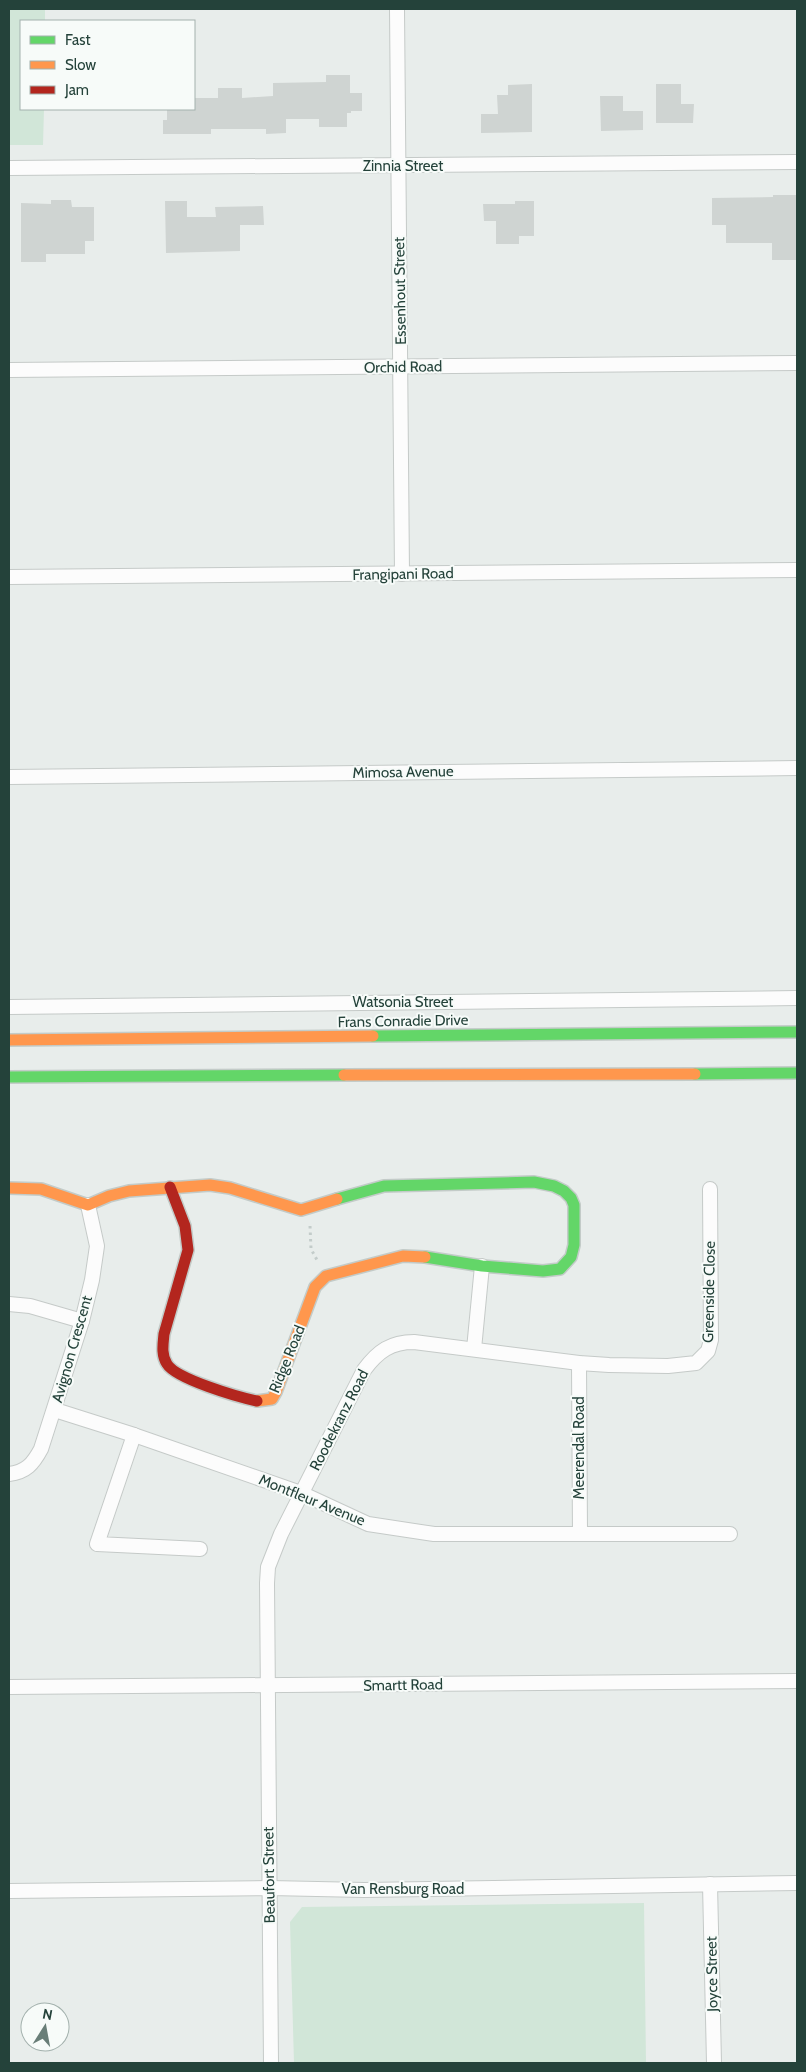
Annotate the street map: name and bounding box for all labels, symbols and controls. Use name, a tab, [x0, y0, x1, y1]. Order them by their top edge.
legend	[20, 20, 195, 110]
text: Fast	[65, 31, 90, 49]
text: Slow	[65, 56, 96, 74]
text: Jam	[64, 81, 89, 99]
street label: Zinnia Street	[363, 157, 443, 175]
street label: Essenhout Street	[390, 237, 410, 345]
street label: Orchid Road	[364, 357, 442, 377]
street label: Frangipani Road	[352, 564, 454, 584]
street label: Mimosa Avenue	[352, 762, 454, 782]
street label: Watsonia Street	[353, 993, 453, 1011]
street label: Frans Conradie Drive	[338, 1011, 469, 1031]
street label: Greenside Close	[699, 1241, 719, 1343]
street label: Avignon Crescent	[48, 1293, 96, 1405]
street label: Ridge Road	[265, 1322, 309, 1396]
street label: Roodekranz Road	[306, 1366, 372, 1474]
street label: Meerendal Road	[570, 1397, 588, 1499]
street label: Montfleur Avenue	[256, 1470, 368, 1530]
street label: Smartt Road	[363, 1675, 443, 1695]
street label: Beaufort Street	[259, 1827, 279, 1923]
street label: Van Rensburg Road	[342, 1880, 464, 1898]
street label: Joyce Street	[702, 1936, 722, 2013]
north arrow	[20, 2002, 70, 2052]
text: N	[41, 2004, 54, 2024]

